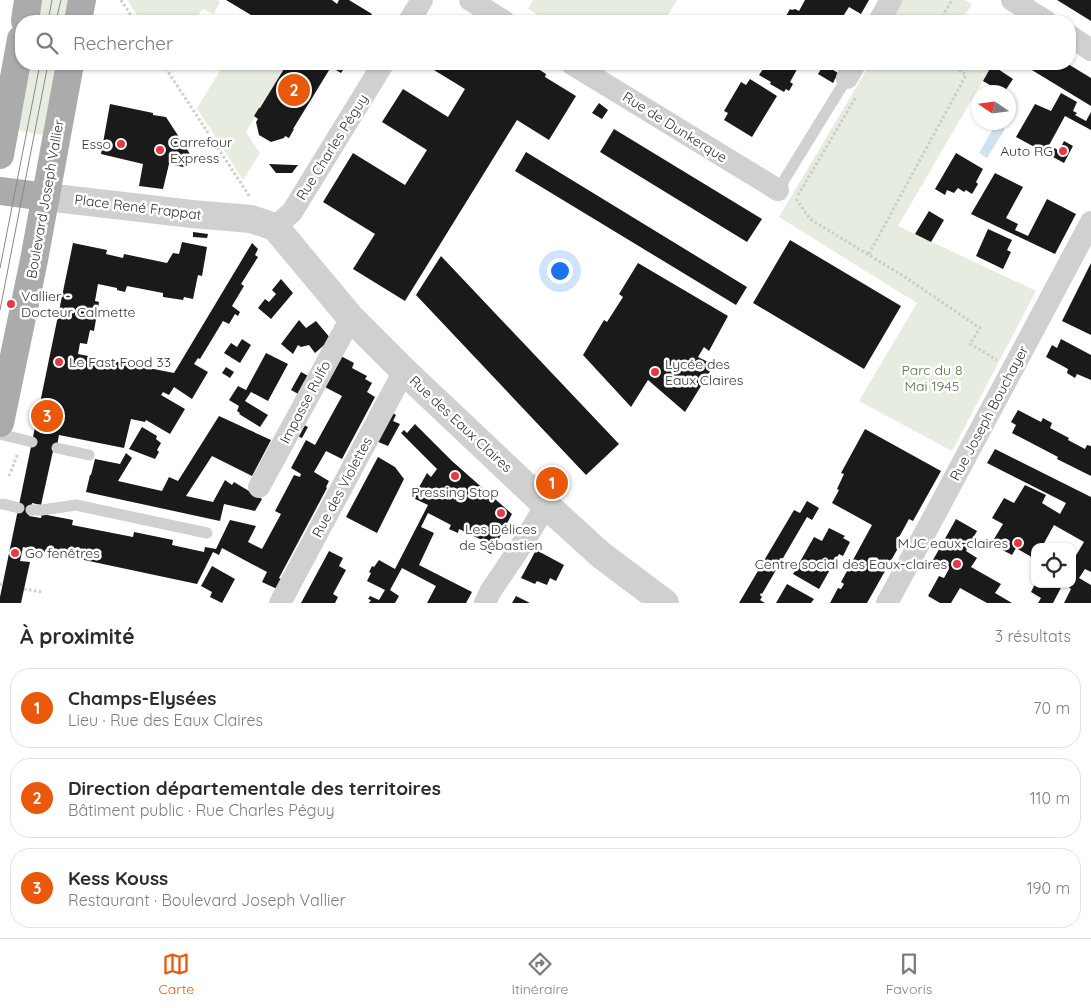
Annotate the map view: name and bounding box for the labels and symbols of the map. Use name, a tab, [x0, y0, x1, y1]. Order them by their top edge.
pin: 2	[278, 71, 310, 109]
north arrow	[971, 85, 1016, 130]
street label: Rue de Dunkerque	[619, 88, 731, 166]
street label: Rue Charles Péguy	[292, 91, 372, 203]
street label: Boulevard Joseph Vallier	[22, 117, 68, 280]
place label: Carrefour Express	[170, 133, 233, 167]
place label: Esso	[81, 135, 111, 153]
marker: Esso	[115, 138, 127, 150]
place label: Auto RG	[1000, 142, 1053, 160]
marker: Carrefour Express	[154, 144, 166, 156]
marker: Auto RG	[1057, 145, 1069, 157]
street label: Place René Frappat	[73, 190, 203, 224]
your location	[547, 258, 573, 284]
place label: Vallier - Docteur Calmette	[21, 287, 136, 321]
marker: Vallier - Docteur Calmette	[5, 298, 17, 310]
street label: Rue Joseph Bouchayer	[946, 342, 1033, 484]
place label: Le Fast Food 33	[69, 353, 171, 371]
place label: Lycée des Eaux Claires	[665, 355, 743, 389]
marker: Le Fast Food 33	[53, 356, 65, 368]
street label: Impasse Rulfo	[276, 357, 334, 447]
park label: Parc du 8 Mai 1945	[902, 361, 962, 395]
marker: Lycée des Eaux Claires	[649, 366, 661, 378]
street label: Rue des Eaux Claires	[406, 372, 516, 476]
pin: 3	[31, 397, 63, 435]
street label: Rue des Violettes	[308, 434, 376, 540]
pin: 1	[536, 464, 568, 502]
marker: Pressing Stop	[449, 470, 461, 482]
place label: Pressing Stop	[411, 483, 499, 501]
marker: Les Délices de Sébastien	[495, 507, 507, 519]
place label: Les Délices de Sébastien	[459, 520, 543, 554]
place label: MJC eaux-claires	[897, 534, 1008, 552]
marker: MJC eaux-claires	[1012, 537, 1024, 549]
place label: Go fenêtres	[25, 544, 100, 562]
marker: Go fenêtres	[9, 547, 21, 559]
place label: Centre social des Eaux-claires	[755, 555, 947, 573]
marker: Centre social des Eaux-claires	[951, 558, 963, 570]

